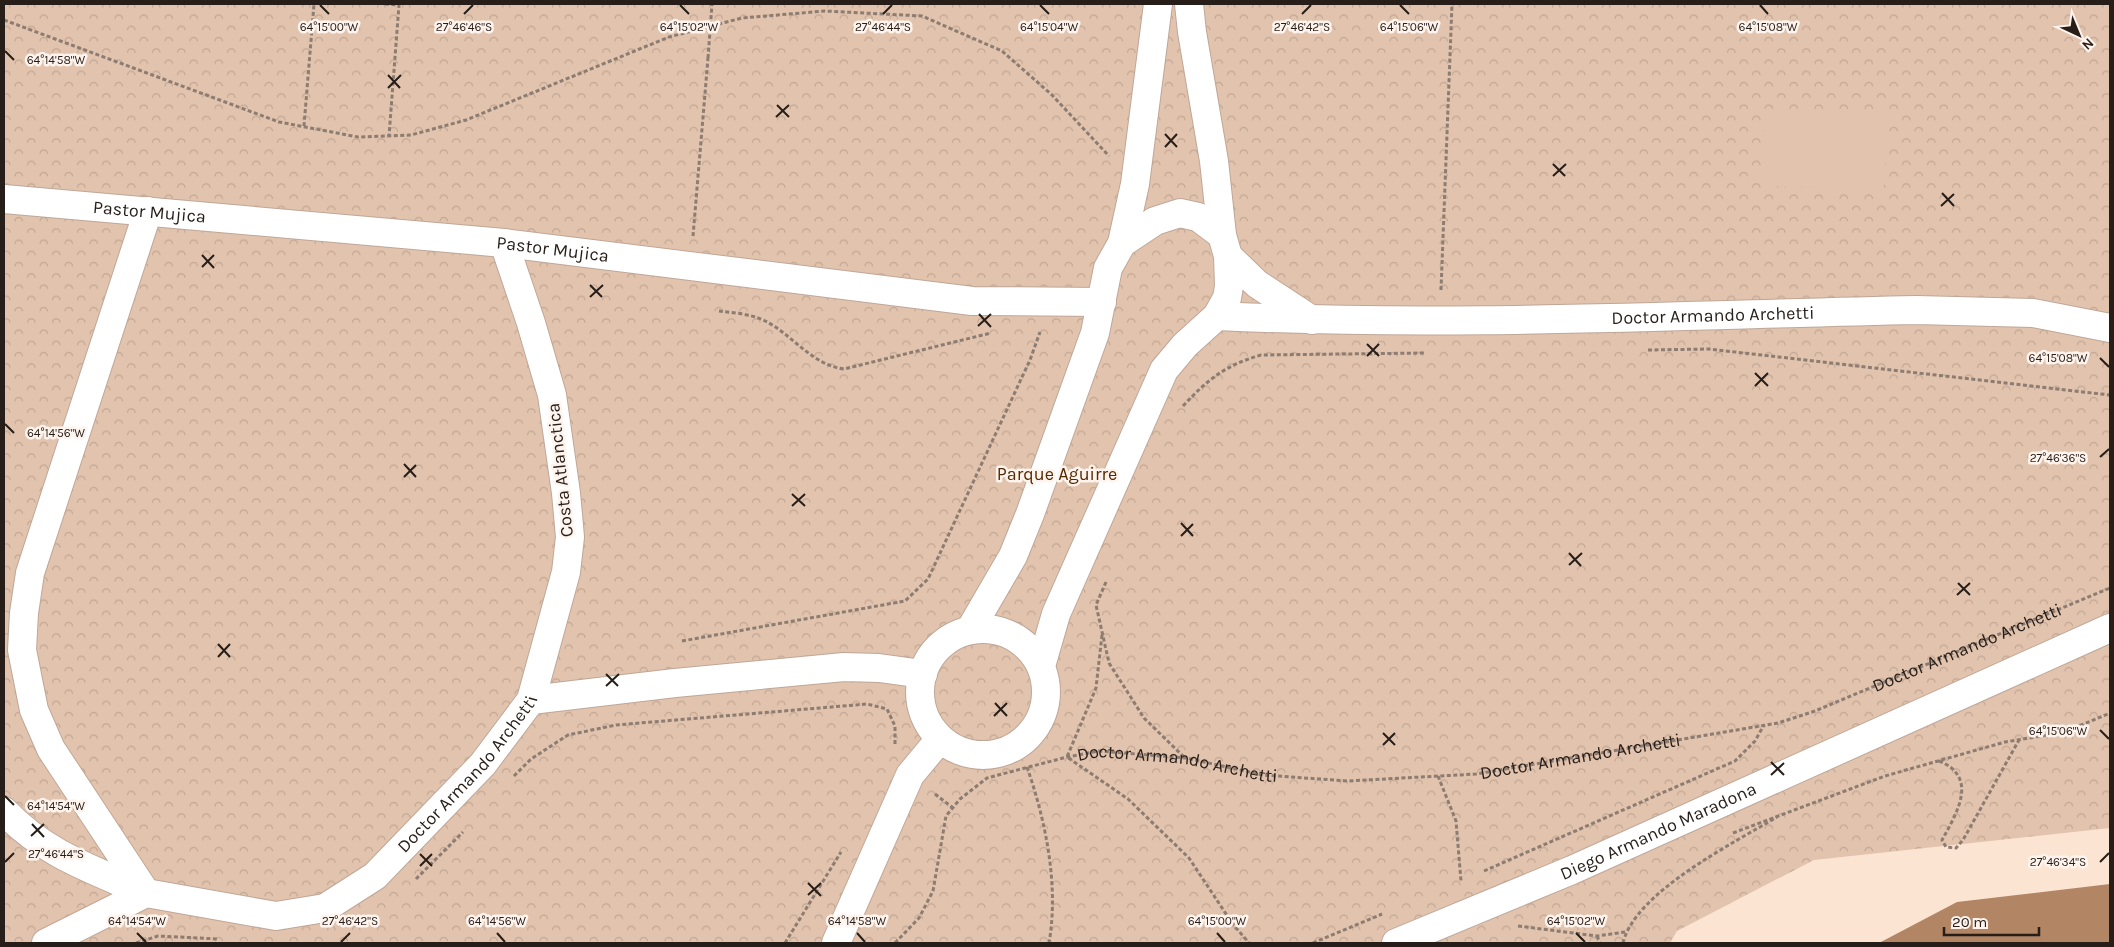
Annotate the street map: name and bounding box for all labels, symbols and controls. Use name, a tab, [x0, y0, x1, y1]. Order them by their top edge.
north arrow	[2054, 10, 2104, 60]
text: 64°15'00"W	[300, 20, 359, 34]
text: 27°46'46"S	[436, 20, 492, 34]
text: 64°15'02"W	[660, 20, 719, 34]
text: 27°46'44"S	[855, 20, 911, 34]
text: 64°15'04"W	[1020, 20, 1078, 34]
text: 27°46'42"S	[1274, 20, 1330, 34]
text: 64°15'06"W	[1380, 20, 1438, 34]
text: 64°15'08"W	[1739, 20, 1798, 34]
text: N	[2078, 34, 2097, 54]
text: 64°14'58"W	[27, 53, 86, 67]
street label: Pastor Mujica	[92, 196, 207, 228]
street label: Pastor Mujica	[496, 231, 610, 267]
street label: Doctor Armando Archetti	[1611, 302, 1815, 329]
text: 64°15'08"W	[2029, 351, 2088, 365]
street label: Costa Atlanctica	[542, 402, 578, 538]
text: 64°14'56"W	[27, 426, 85, 440]
text: 27°46'36"S	[2030, 451, 2086, 465]
park label: Parque Aguirre	[997, 463, 1117, 485]
street label: Doctor Armando Archetti	[1869, 598, 2065, 697]
street label: Doctor Armando Archetti	[393, 693, 543, 857]
text: 64°15'06"W	[2029, 724, 2087, 738]
street label: Doctor Armando Archetti	[1478, 729, 1682, 784]
street label: Doctor Armando Archetti	[1075, 740, 1278, 787]
street label: Diego Armando Maradona	[1557, 778, 1760, 885]
text: 64°14'54"W	[27, 799, 85, 813]
text: 27°46'44"S	[28, 847, 84, 861]
text: 27°46'34"S	[2030, 855, 2086, 869]
scale bar	[1944, 904, 2039, 936]
text: 20 m	[1952, 913, 1987, 931]
text: 64°14'54"W	[108, 914, 166, 928]
text: 27°46'42"S	[322, 914, 378, 928]
text: 64°14'56"W	[468, 914, 526, 928]
text: 64°14'58"W	[828, 914, 887, 928]
text: 64°15'00"W	[1188, 914, 1247, 928]
text: 64°15'02"W	[1547, 914, 1606, 928]

